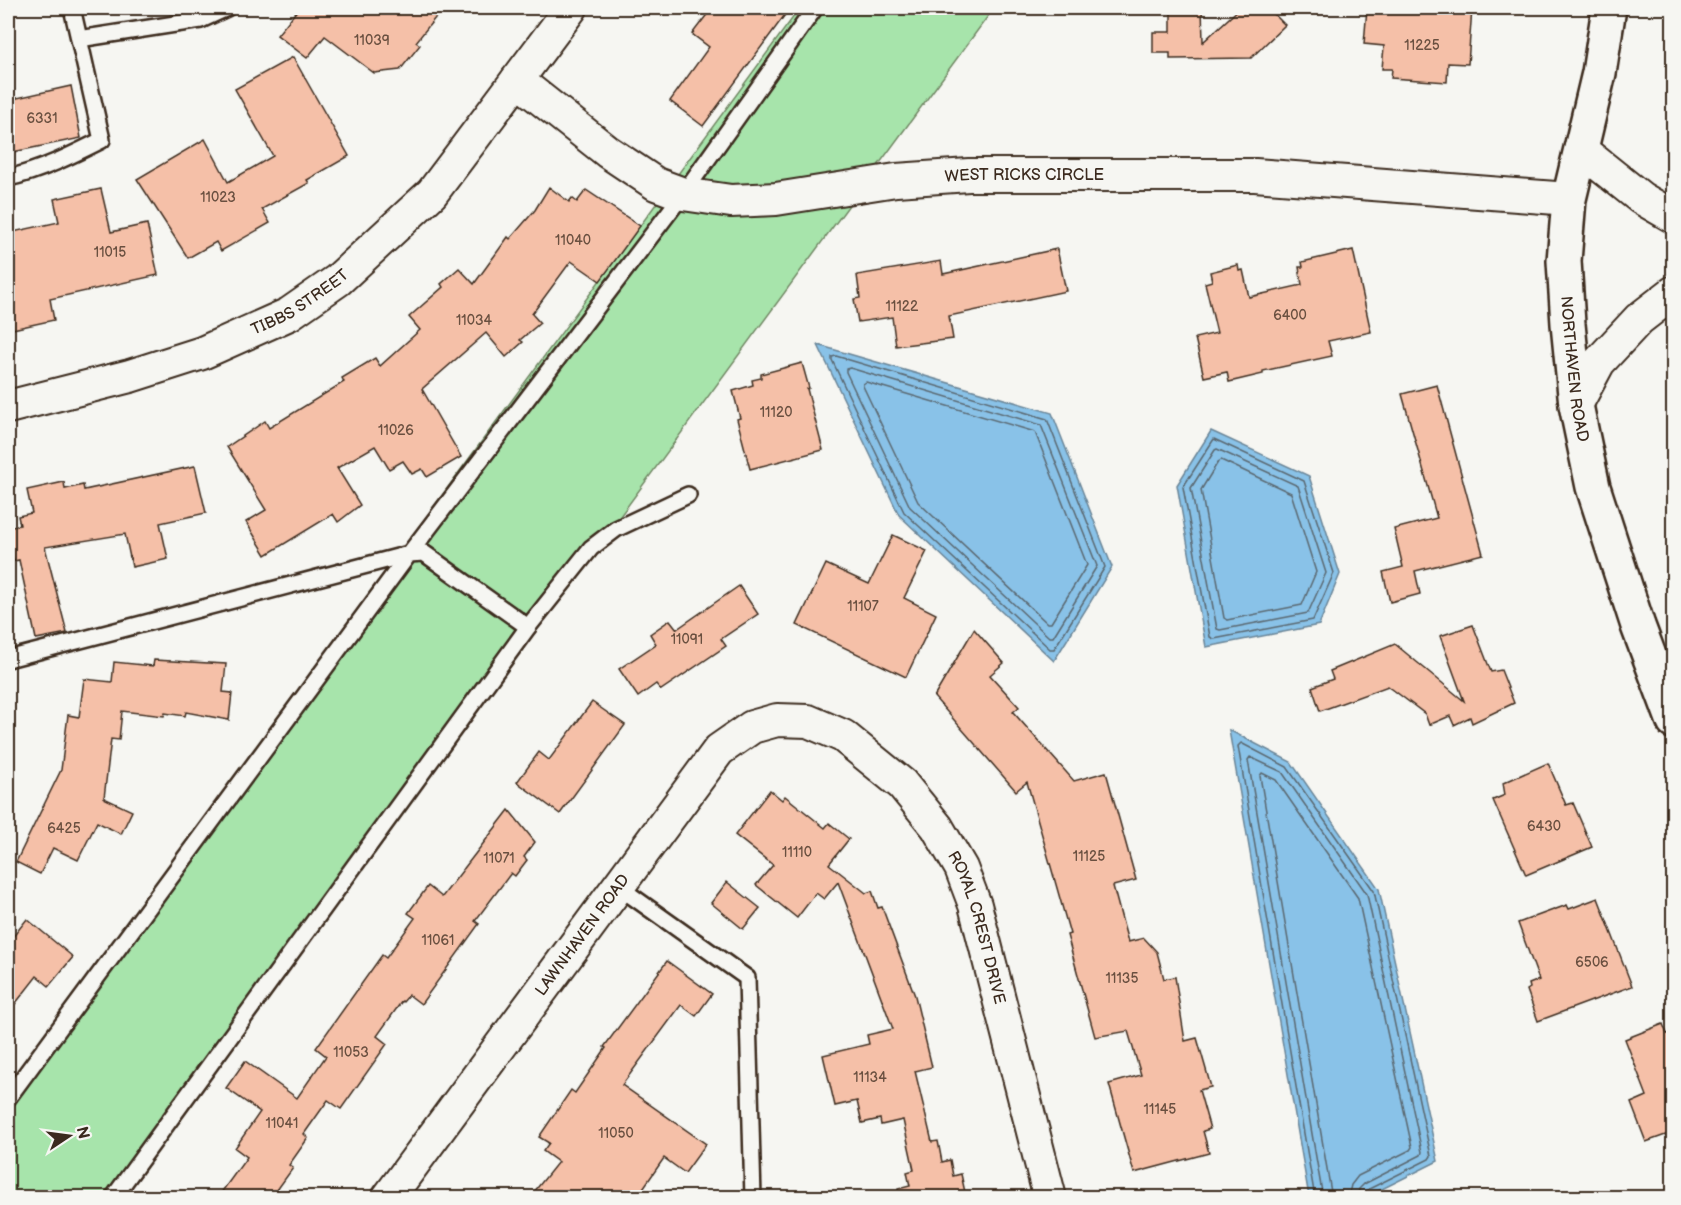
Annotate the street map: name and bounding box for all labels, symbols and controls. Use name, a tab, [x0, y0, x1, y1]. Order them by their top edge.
house number: 11039	[354, 32, 390, 49]
house number: 11225	[1404, 37, 1440, 54]
house number: 6331	[26, 110, 58, 127]
street label: WEST RICKS CIRCLE	[944, 165, 1104, 186]
house number: 11023	[200, 189, 236, 206]
house number: 11040	[555, 232, 591, 249]
house number: 11015	[94, 244, 126, 261]
street label: TIBBS STREET	[248, 265, 353, 339]
street label: NORTHAVEN ROAD	[1557, 295, 1593, 444]
house number: 11122	[886, 298, 919, 315]
house number: 6400	[1273, 307, 1307, 324]
house number: 11034	[456, 312, 493, 329]
house number: 11120	[760, 404, 792, 421]
house number: 11026	[378, 422, 414, 439]
house number: 11107	[847, 598, 879, 615]
house number: 11091	[671, 631, 703, 648]
house number: 6430	[1527, 818, 1561, 835]
house number: 6425	[47, 820, 81, 837]
house number: 11110	[782, 844, 812, 861]
street label: ROYAL CREST DRIVE	[944, 848, 1009, 1006]
house number: 11125	[1073, 848, 1105, 865]
house number: 11071	[483, 850, 515, 867]
street label: LAWNHAVEN ROAD	[531, 871, 633, 999]
house number: 11061	[421, 932, 455, 949]
house number: 6506	[1575, 954, 1609, 971]
house number: 11135	[1106, 970, 1138, 987]
house number: 11053	[333, 1044, 369, 1061]
house number: 11134	[853, 1069, 887, 1086]
house number: 11145	[1144, 1101, 1176, 1118]
north arrow	[39, 1106, 99, 1166]
house number: 11041	[265, 1115, 299, 1132]
text: N	[72, 1125, 93, 1141]
house number: 11050	[598, 1125, 634, 1142]

